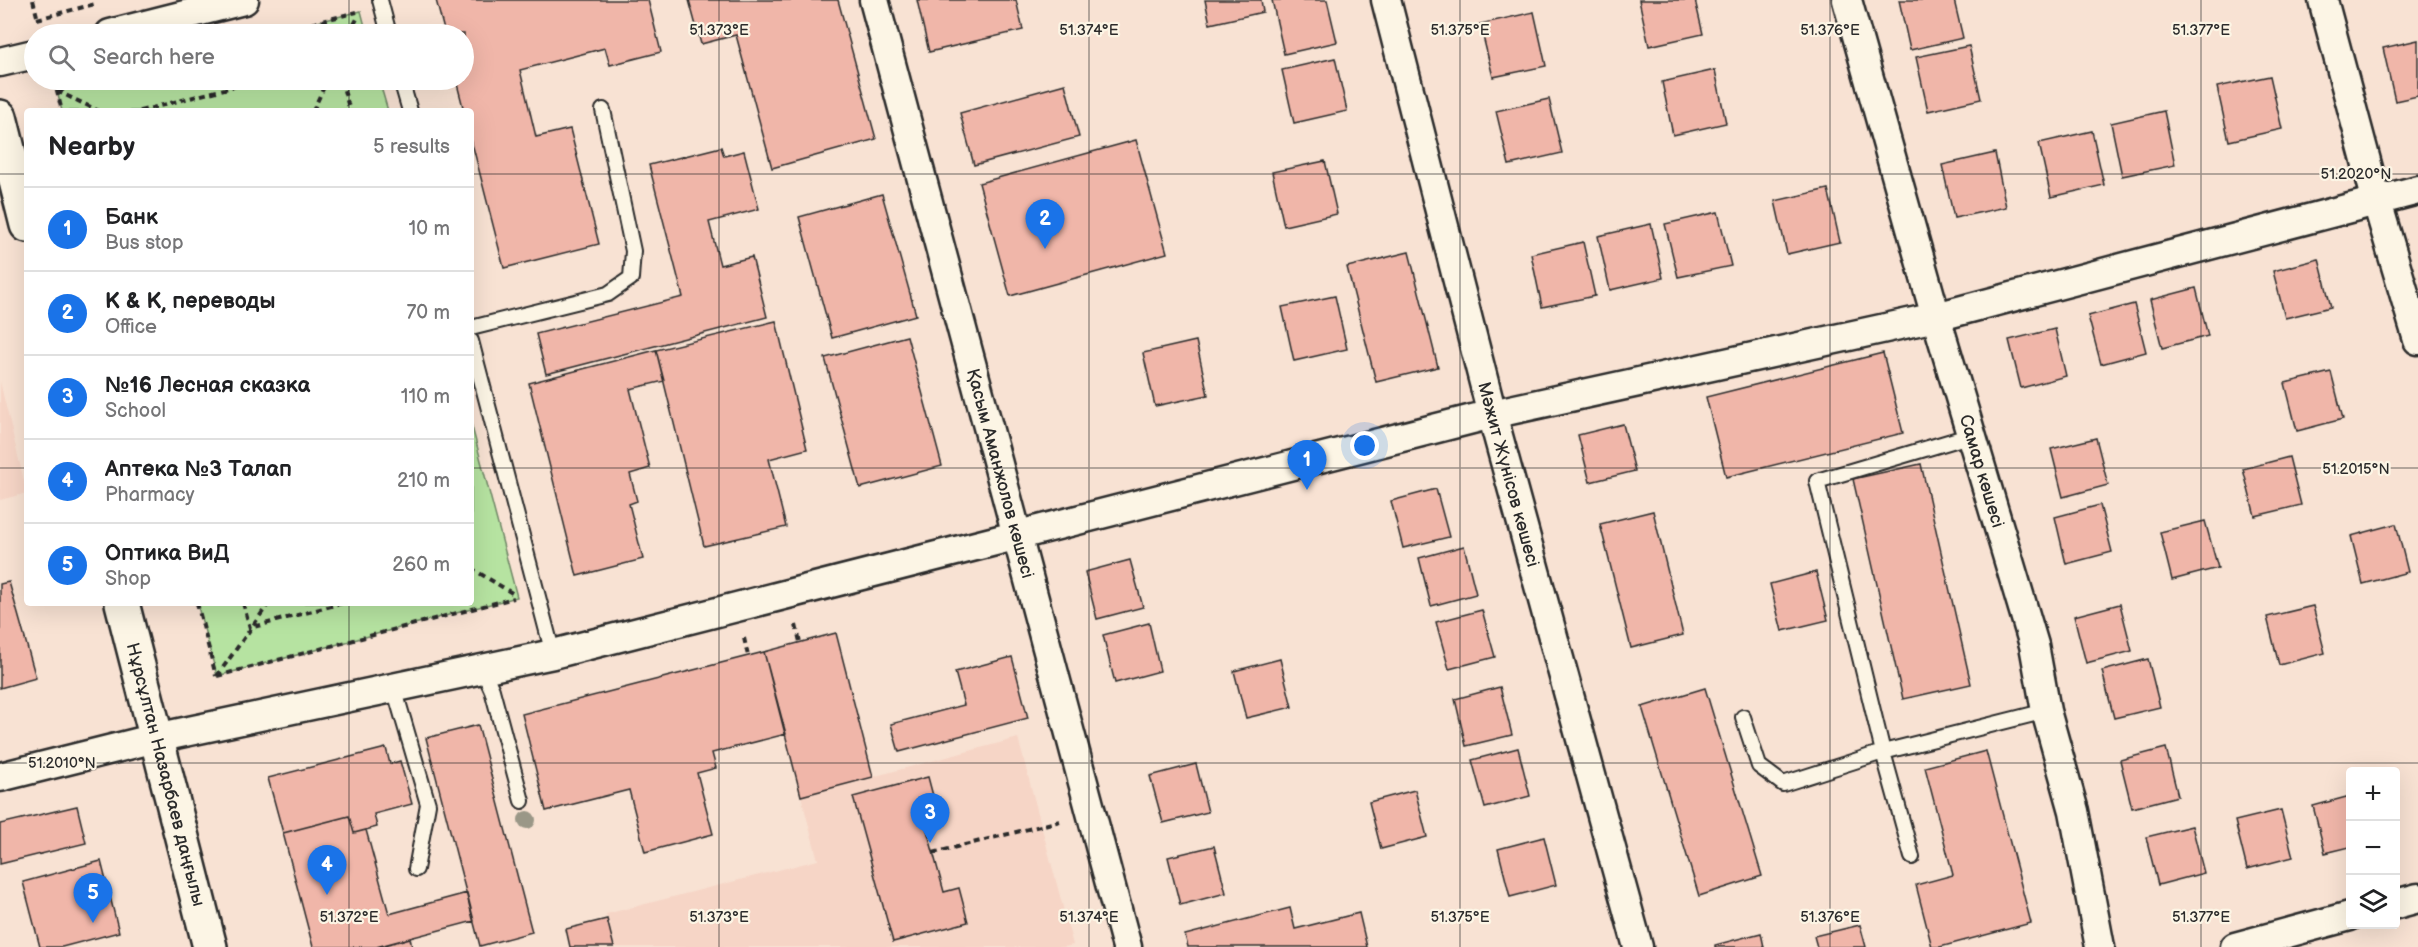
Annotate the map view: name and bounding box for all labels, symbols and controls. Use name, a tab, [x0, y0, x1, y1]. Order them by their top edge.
text: 51.373°E	[689, 21, 749, 40]
text: 51.374°E	[1059, 21, 1119, 40]
text: 51.375°E	[1430, 21, 1490, 40]
text: 51.376°E	[1800, 21, 1860, 40]
text: 51.377°E	[2172, 21, 2230, 40]
search box	[24, 24, 474, 90]
icon: search	[45, 41, 78, 74]
text: Search here	[93, 44, 215, 71]
text: Nearby	[48, 132, 135, 163]
text: 5 results	[373, 135, 450, 159]
text: 51.2020°N	[2321, 165, 2391, 184]
pin: 2	[1026, 200, 1064, 249]
text: Банк	[105, 204, 158, 231]
text: 1	[63, 217, 72, 241]
text: 10 m	[409, 217, 450, 241]
text: Bus stop	[105, 231, 184, 255]
text: K & K, переводы	[105, 288, 276, 315]
text: 2	[62, 301, 73, 325]
text: 70 m	[406, 301, 450, 325]
text: Office	[105, 315, 157, 339]
street label: Қасым Аманжолов көшесі	[962, 366, 1039, 581]
text: №16 Лесная сказка	[105, 372, 310, 399]
street label: Мәжит Жүнісов көшесі	[1474, 380, 1544, 569]
text: 3	[62, 385, 73, 409]
text: 110 m	[401, 385, 450, 409]
text: School	[105, 399, 166, 423]
street label: Самар көшесі	[1955, 412, 2009, 530]
your location	[1350, 431, 1379, 460]
pin: 1	[1288, 440, 1326, 490]
text: Аптека №3 Талап	[105, 456, 292, 483]
text: 51.2015°N	[2322, 460, 2390, 479]
text: 4	[62, 469, 73, 493]
text: 210 m	[397, 469, 450, 493]
text: Pharmacy	[105, 483, 195, 507]
text: Оптика ВиД	[105, 540, 229, 567]
text: 5	[62, 553, 73, 577]
text: 260 m	[392, 553, 450, 577]
text: Shop	[105, 567, 151, 591]
street label: Нұрсұлтан Назарбаев даңғылы	[122, 640, 210, 909]
text: 51.2010°N	[28, 754, 96, 773]
map controls	[2346, 767, 2400, 929]
button: +	[2346, 767, 2400, 821]
pin: 3	[910, 794, 950, 843]
button: −	[2346, 821, 2400, 875]
pin: 4	[308, 846, 346, 895]
pin: 5	[74, 874, 112, 923]
button: layers	[2346, 875, 2400, 929]
text: 51.372°E	[319, 908, 379, 927]
text: 51.373°E	[689, 908, 749, 927]
text: 51.374°E	[1059, 908, 1119, 927]
text: 51.375°E	[1430, 908, 1490, 927]
text: 51.376°E	[1800, 908, 1860, 927]
text: 51.377°E	[2172, 908, 2230, 927]

